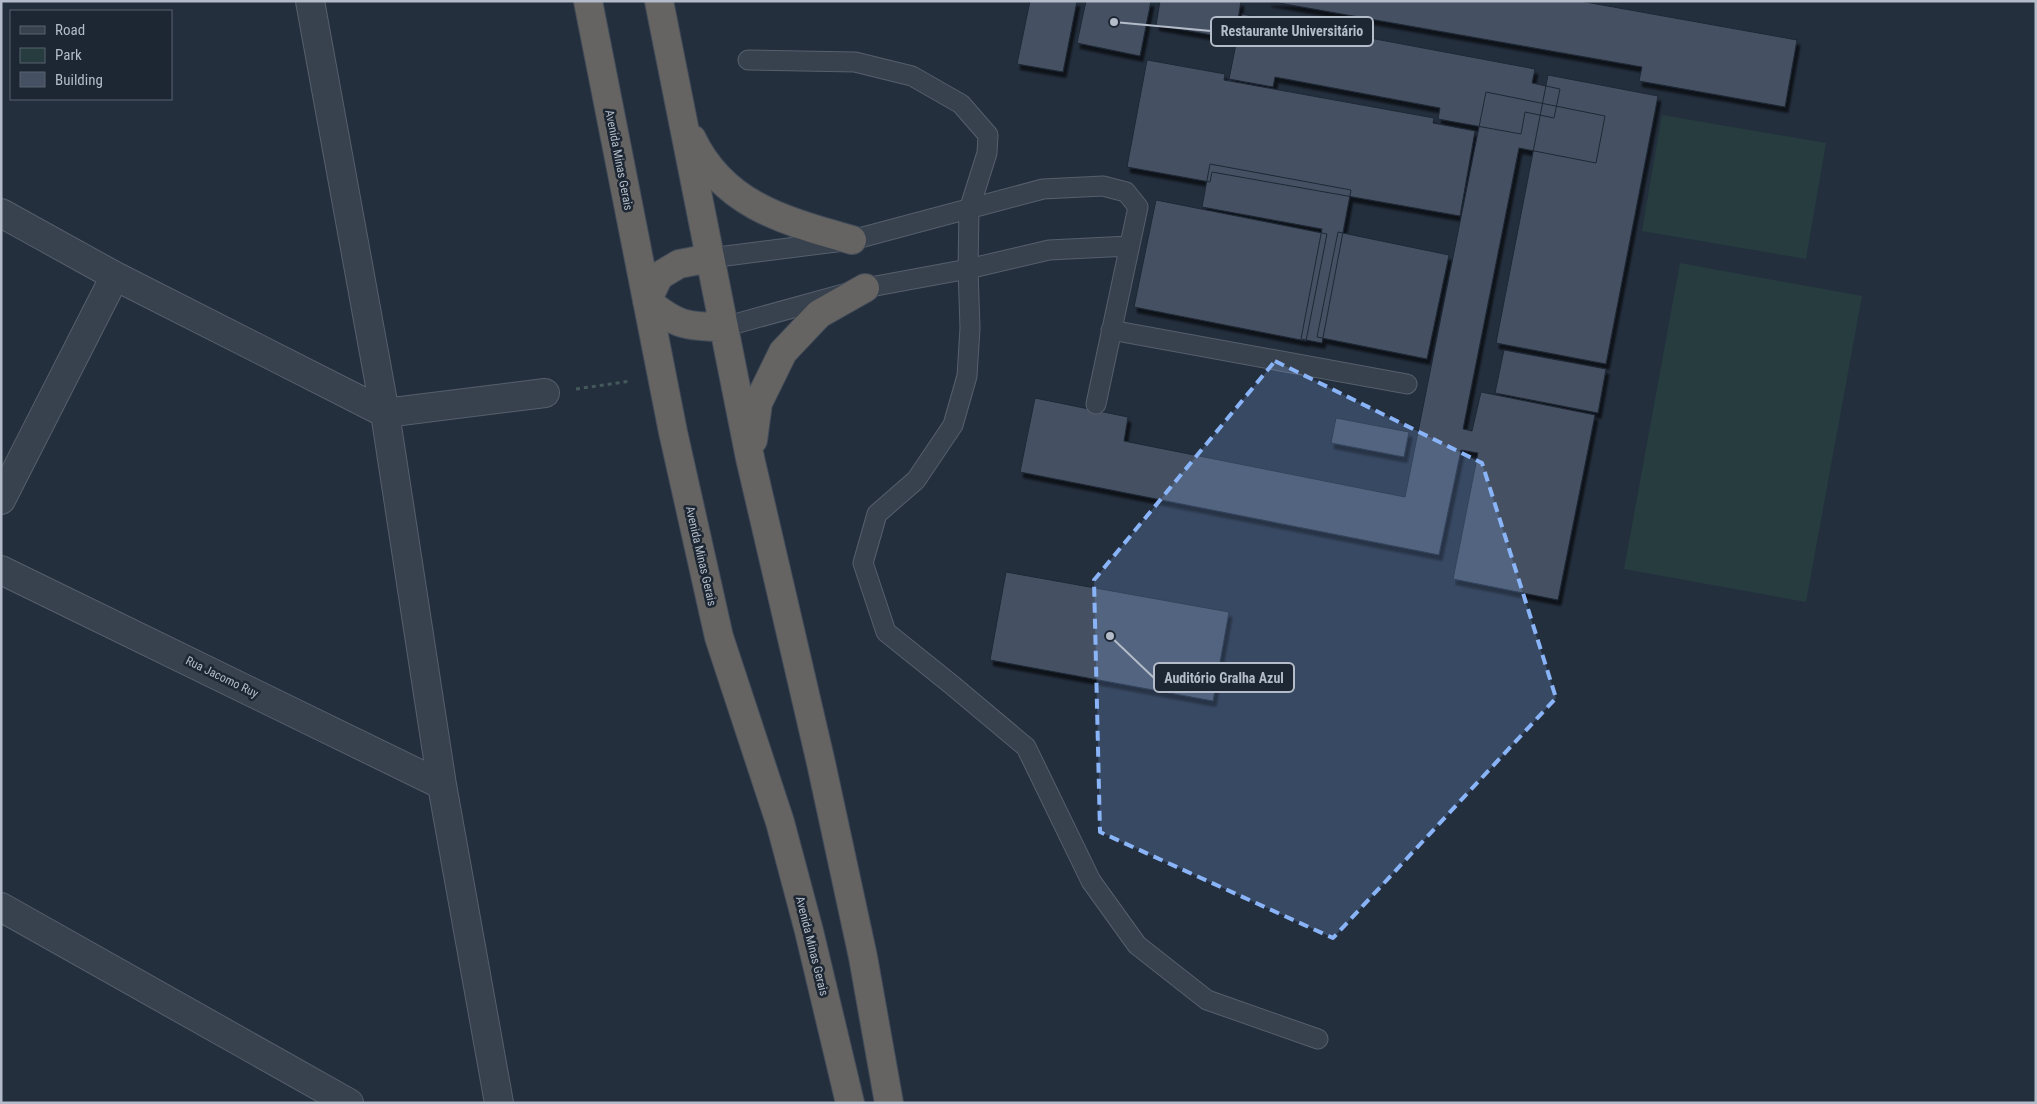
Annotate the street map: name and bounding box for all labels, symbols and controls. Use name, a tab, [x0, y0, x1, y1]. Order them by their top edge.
legend	[10, 10, 172, 100]
callout: Restaurante Universitário	[1211, 17, 1373, 46]
text: Road	[55, 21, 85, 39]
text: Restaurante Universitário	[1221, 23, 1363, 39]
text: Park	[55, 46, 82, 64]
text: Building	[55, 71, 103, 89]
street label: Avenida Minas Gerais	[602, 109, 636, 211]
street label: Avenida Minas Gerais	[683, 505, 719, 607]
street label: Rua Jacomo Ruy	[184, 653, 260, 701]
callout: Auditório Gralha Azul	[1154, 663, 1294, 692]
text: Auditório Gralha Azul	[1164, 670, 1284, 686]
street label: Avenida Minas Gerais	[793, 895, 831, 997]

